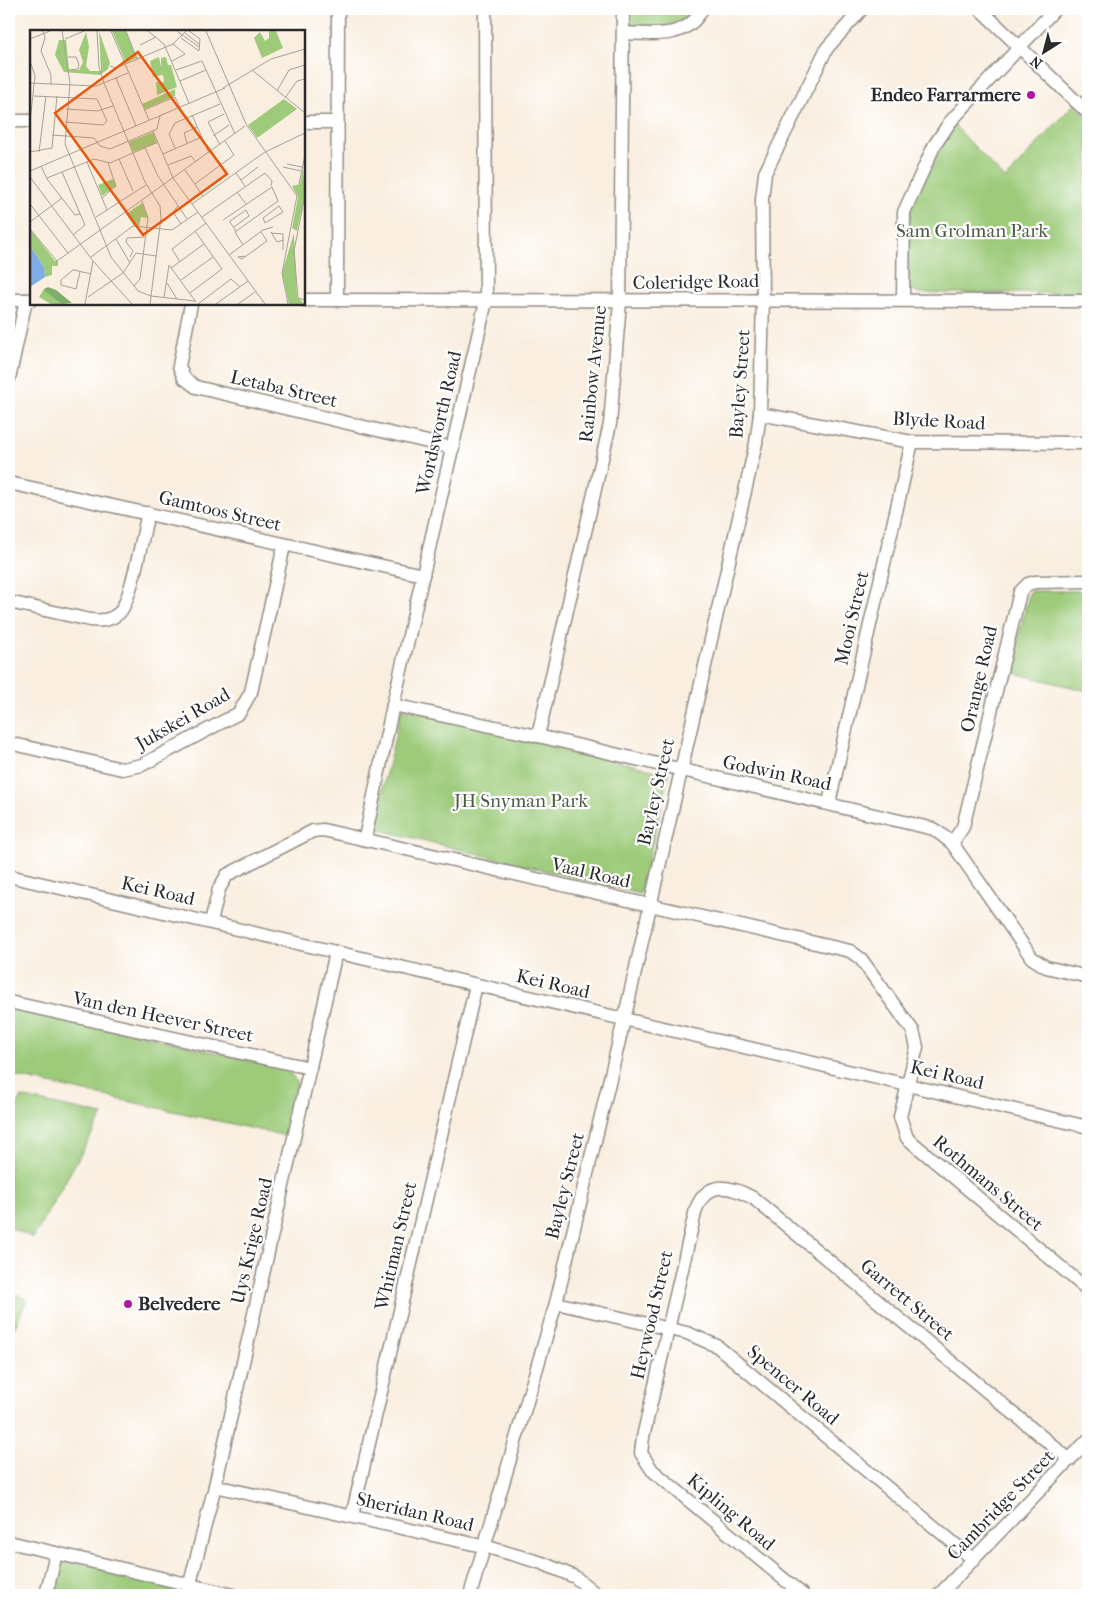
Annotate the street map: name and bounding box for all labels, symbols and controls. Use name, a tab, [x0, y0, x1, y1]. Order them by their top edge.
north arrow	[1020, 28, 1070, 78]
inset map	[30, 30, 305, 305]
text: N	[1027, 52, 1046, 72]
place label: Endeo Farrarmere	[871, 84, 1022, 106]
marker: Endeo Farrarmere	[1025, 89, 1037, 101]
park label: Sam Grolman Park	[896, 220, 1048, 242]
street label: Coleridge Road	[633, 270, 760, 294]
street label: Rainbow Avenue	[575, 304, 611, 444]
street label: Bayley Street	[725, 328, 755, 439]
street label: Wordsworth Road	[411, 348, 466, 498]
street label: Letaba Street	[228, 366, 340, 412]
street label: Blyde Road	[892, 408, 987, 434]
street label: Gamtoos Street	[157, 486, 284, 536]
street label: Mooi Street	[830, 568, 874, 667]
street label: Orange Road	[956, 623, 1002, 735]
street label: Jukskei Road	[130, 683, 235, 756]
street label: Bayley Street	[633, 736, 679, 848]
street label: Godwin Road	[721, 751, 834, 795]
park label: JH Snyman Park	[452, 790, 588, 812]
street label: Vaal Road	[548, 853, 633, 893]
street label: Kei Road	[119, 872, 198, 910]
street label: Kei Road	[514, 965, 593, 1003]
street label: Van den Heever Street	[70, 987, 256, 1047]
street label: Kei Road	[908, 1056, 987, 1094]
street label: Bayley Street	[541, 1130, 589, 1242]
street label: Rothmans Street	[928, 1130, 1048, 1236]
street label: Uys Krige Road	[227, 1175, 277, 1306]
street label: Whitman Street	[370, 1179, 422, 1313]
street label: Heywood Street	[626, 1248, 678, 1382]
street label: Garrett Street	[856, 1254, 958, 1346]
place label: Belvedere	[138, 1293, 221, 1315]
marker: Belvedere	[122, 1298, 134, 1310]
street label: Spencer Road	[743, 1340, 844, 1430]
street label: Cambridge Street	[943, 1445, 1059, 1565]
street label: Kipling Road	[683, 1469, 780, 1556]
street label: Sheridan Road	[354, 1488, 477, 1536]

